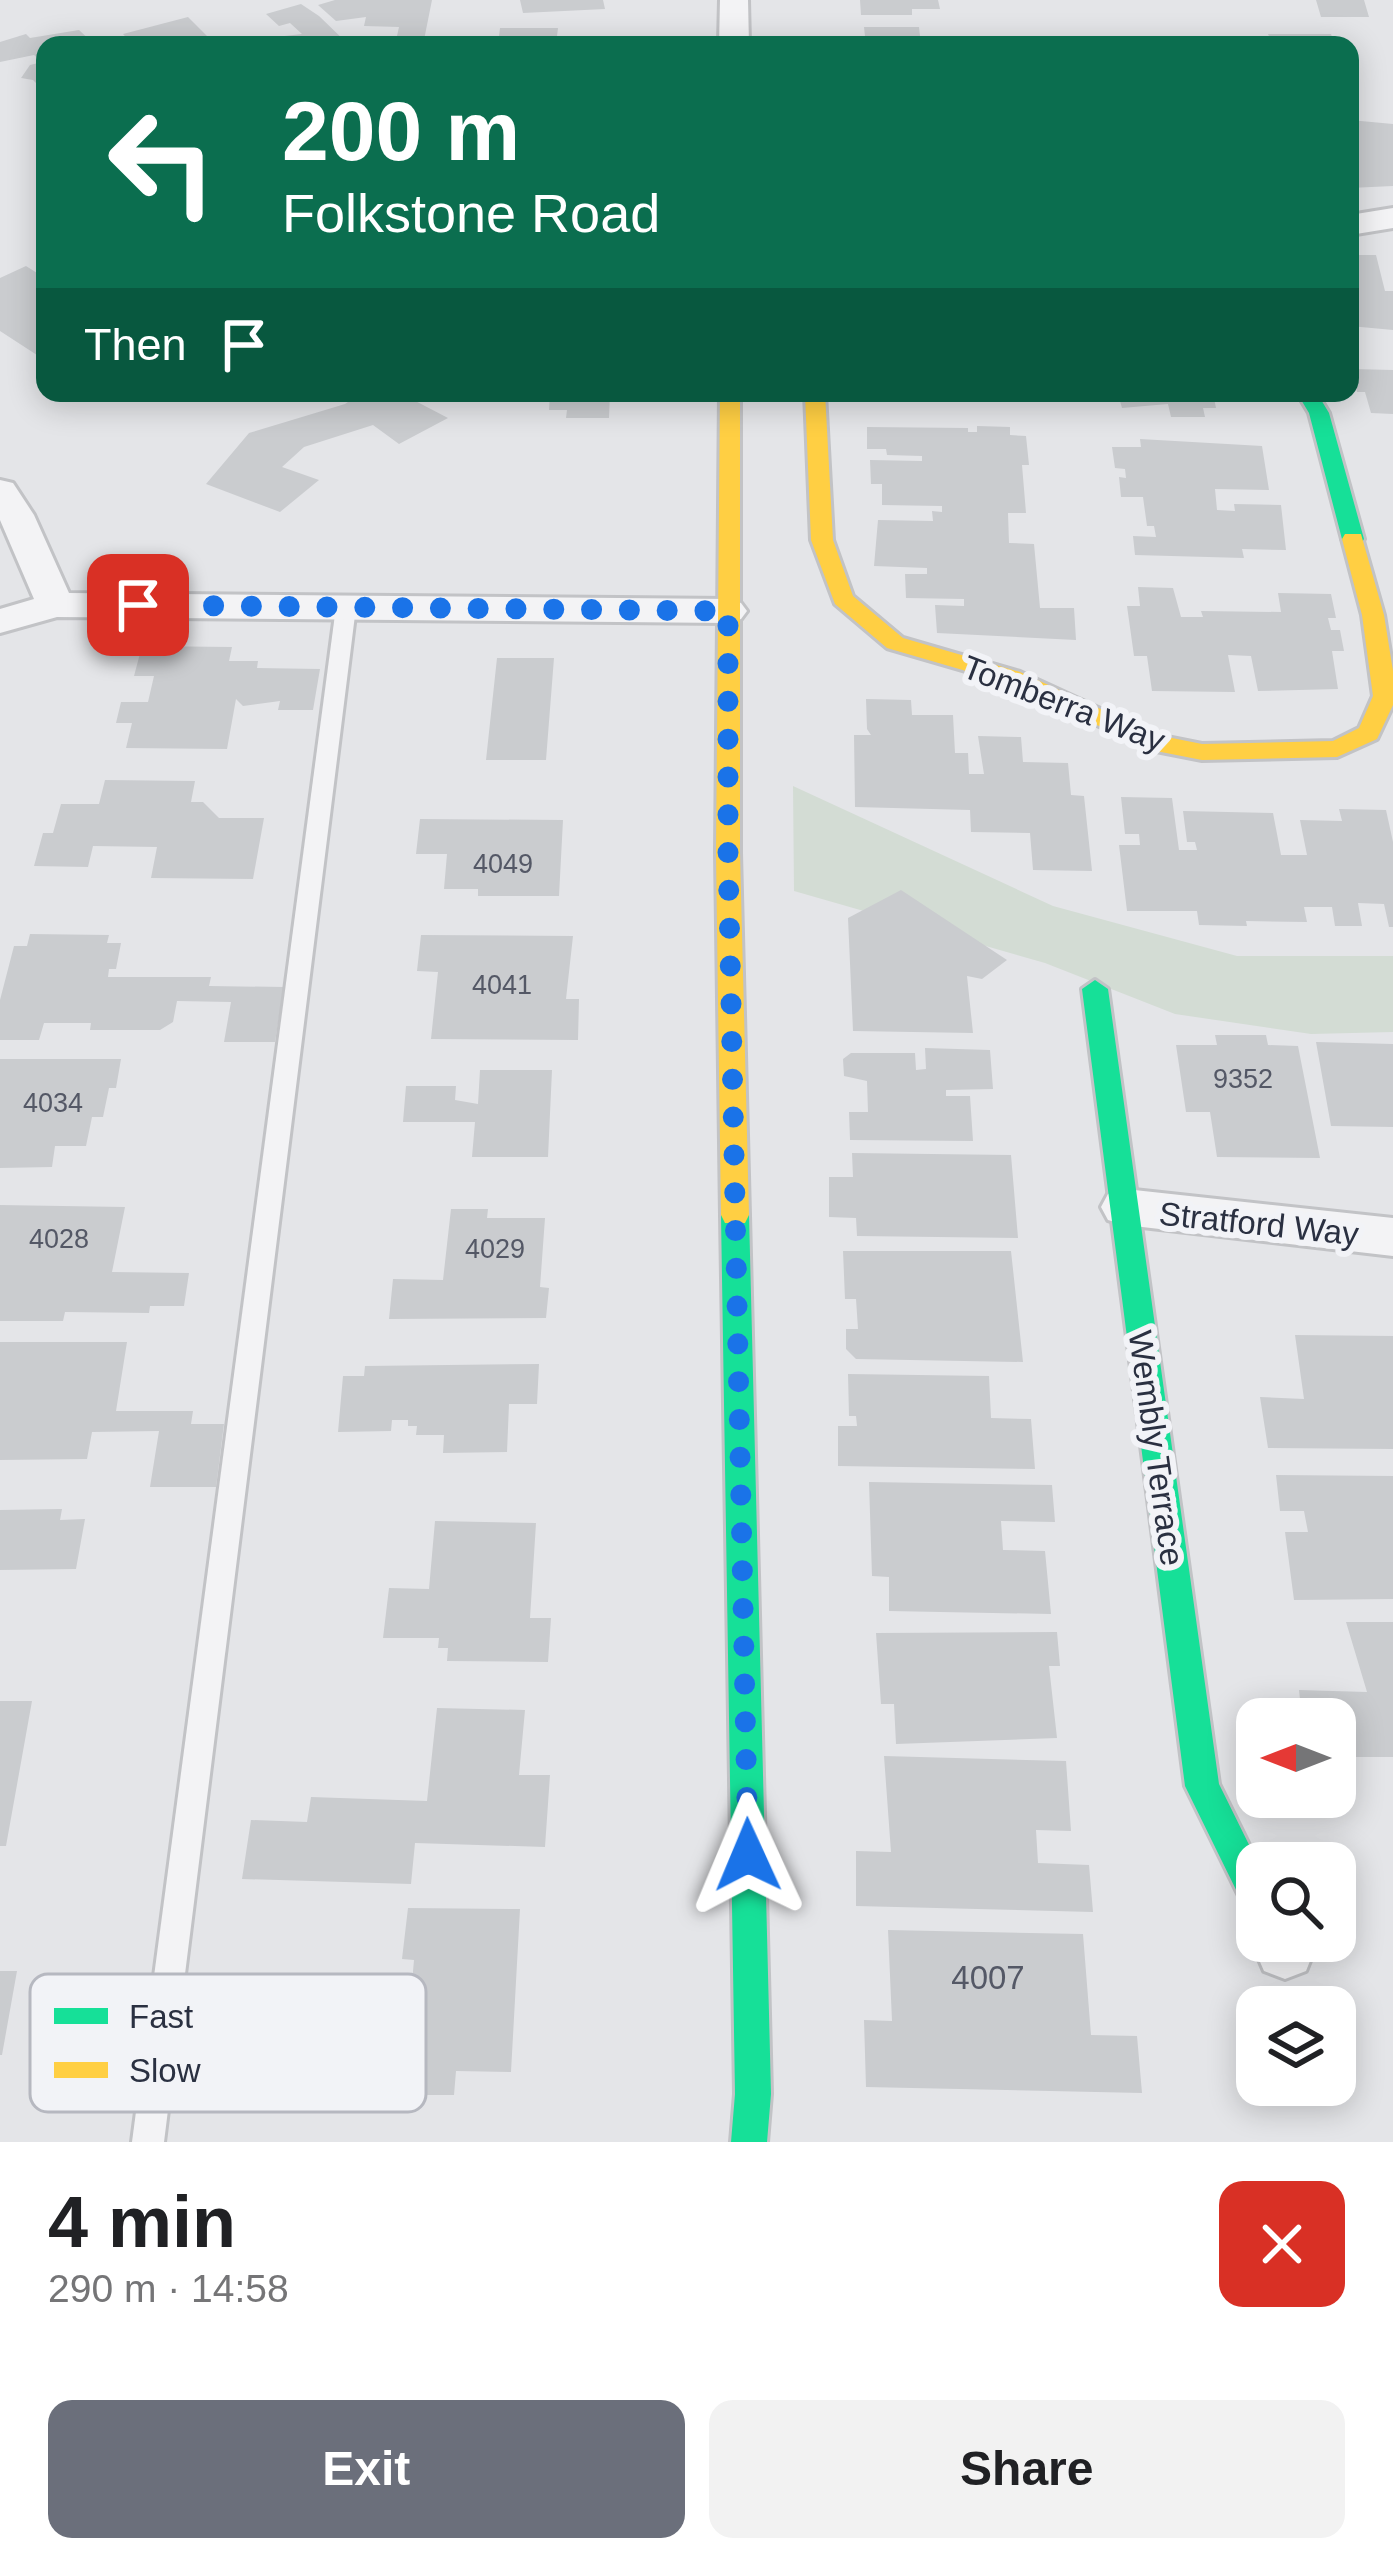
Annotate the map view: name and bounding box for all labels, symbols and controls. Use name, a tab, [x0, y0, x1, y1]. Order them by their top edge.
icon: left	[84, 84, 240, 240]
text: 200 m	[282, 84, 520, 178]
text: Folkstone Road	[282, 183, 660, 243]
icon: arrive	[211, 312, 277, 378]
text: Then	[84, 319, 187, 370]
pin	[87, 554, 189, 656]
icon: arrive	[105, 572, 171, 638]
street label: Tomberra Way	[958, 648, 1170, 759]
house number: 4049	[473, 849, 533, 879]
house number: 4041	[472, 970, 532, 1000]
house number: 9352	[1213, 1064, 1273, 1094]
house number: 4034	[23, 1088, 83, 1118]
street label: Stratford Way	[1157, 1195, 1361, 1252]
house number: 4028	[29, 1224, 89, 1254]
house number: 4029	[465, 1234, 525, 1264]
street label: Wembly Terrace	[1122, 1328, 1191, 1568]
north arrow	[1236, 1698, 1356, 1818]
map controls	[1236, 1698, 1356, 2106]
position arrow	[685, 1792, 811, 1918]
button: search	[1236, 1842, 1356, 1962]
house number: 4007	[951, 1959, 1025, 1996]
legend	[30, 1974, 426, 2112]
button: layers	[1236, 1986, 1356, 2106]
text: Fast	[129, 1998, 193, 2035]
text: Slow	[129, 2052, 201, 2089]
button: close	[1219, 2181, 1345, 2307]
text: 4 min	[48, 2182, 236, 2262]
text: 290 m · 14:58	[48, 2267, 289, 2310]
button: Exit	[48, 2400, 685, 2538]
button: Share	[709, 2400, 1345, 2538]

